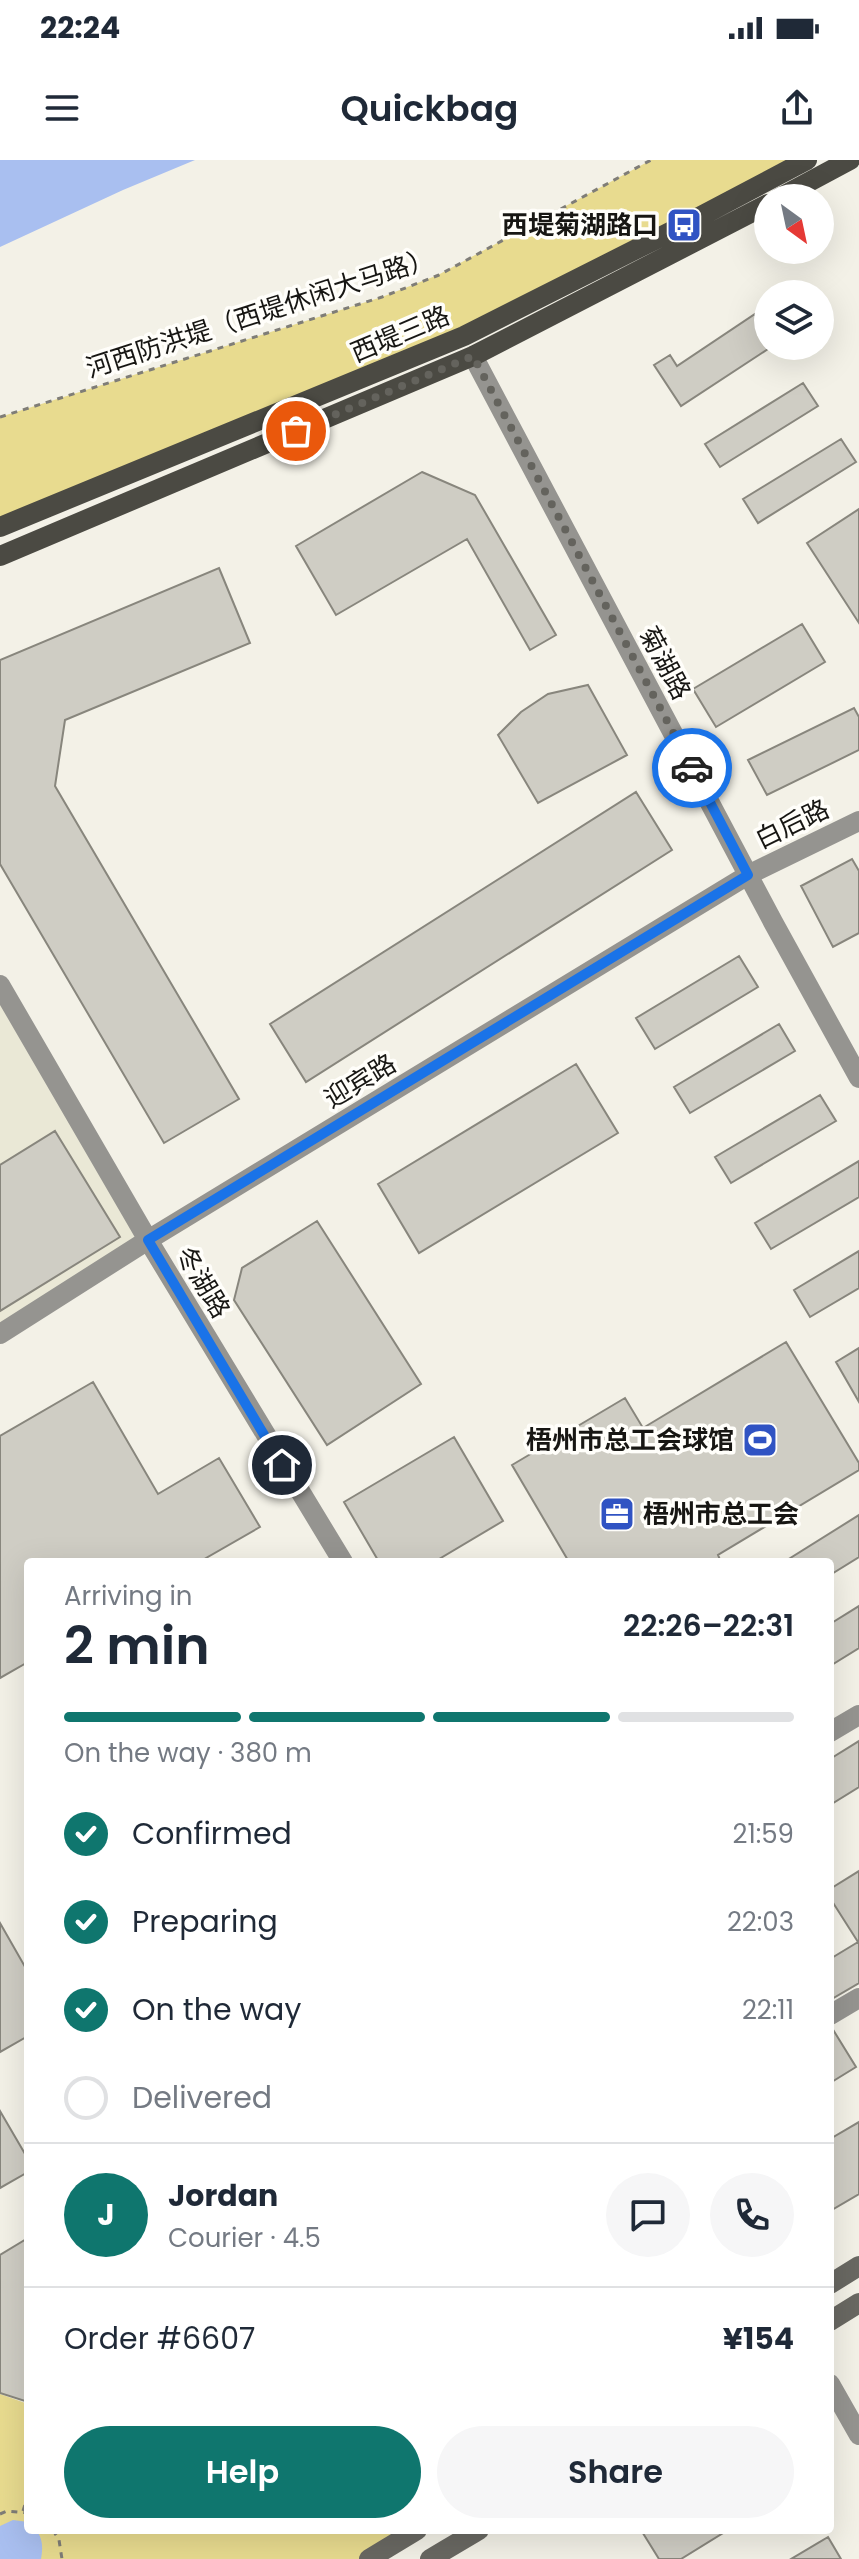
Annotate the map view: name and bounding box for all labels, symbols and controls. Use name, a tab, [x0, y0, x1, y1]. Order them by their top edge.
text: 22:24	[40, 6, 120, 49]
text: Quickbag	[340, 83, 519, 134]
icon: menu	[40, 86, 84, 130]
icon: share	[775, 86, 819, 130]
north arrow	[754, 184, 834, 264]
map controls	[754, 184, 834, 360]
bus stop icon: 西堤菊湖路口	[665, 206, 703, 244]
place label: 西堤菊湖路口	[502, 207, 658, 243]
street label: 河西防洪堤（西堤休闲大马路）	[81, 240, 439, 386]
button: layers	[754, 280, 834, 360]
street label: 西堤三路	[345, 297, 455, 371]
pin	[262, 397, 330, 465]
icon: bag	[274, 409, 318, 453]
street label: 菊湖路	[631, 620, 699, 706]
courier	[652, 728, 732, 808]
icon: car	[670, 746, 714, 790]
street label: 白后路	[749, 791, 835, 857]
street label: 迎宾路	[317, 1045, 403, 1117]
street label: 冬湖路	[167, 1239, 239, 1325]
sports icon: 梧州市总工会球馆	[741, 1421, 779, 1459]
place label: 梧州市总工会球馆	[526, 1422, 734, 1458]
pin	[248, 1431, 316, 1499]
icon: home	[260, 1443, 304, 1487]
office icon: 梧州市总工会	[598, 1495, 636, 1533]
place label: 梧州市总工会	[643, 1496, 799, 1532]
text: Arriving in	[64, 1578, 193, 1614]
text: 22:26–22:31	[623, 1604, 794, 1647]
text: 2 min	[64, 1609, 210, 1682]
text: On the way · 380 m	[64, 1735, 312, 1771]
icon: check	[64, 1812, 108, 1856]
text: Confirmed	[132, 1812, 292, 1855]
text: 21:59	[732, 1816, 794, 1852]
icon: check	[64, 1900, 108, 1944]
text: Preparing	[132, 1900, 278, 1943]
text: 22:03	[727, 1904, 794, 1940]
icon: check	[64, 1988, 108, 2032]
text: On the way	[132, 1988, 301, 2031]
text: 22:11	[742, 1992, 794, 2028]
text: Delivered	[132, 2076, 272, 2119]
button: chat	[606, 2173, 690, 2257]
button: phone	[710, 2173, 794, 2257]
text: Jordan	[168, 2174, 278, 2217]
text: J	[97, 2193, 115, 2236]
text: Courier · 4.5	[168, 2220, 321, 2256]
text: Order #6607	[64, 2317, 255, 2360]
text: ¥154	[723, 2317, 794, 2360]
button: Help	[64, 2426, 421, 2518]
button: Share	[437, 2426, 794, 2518]

